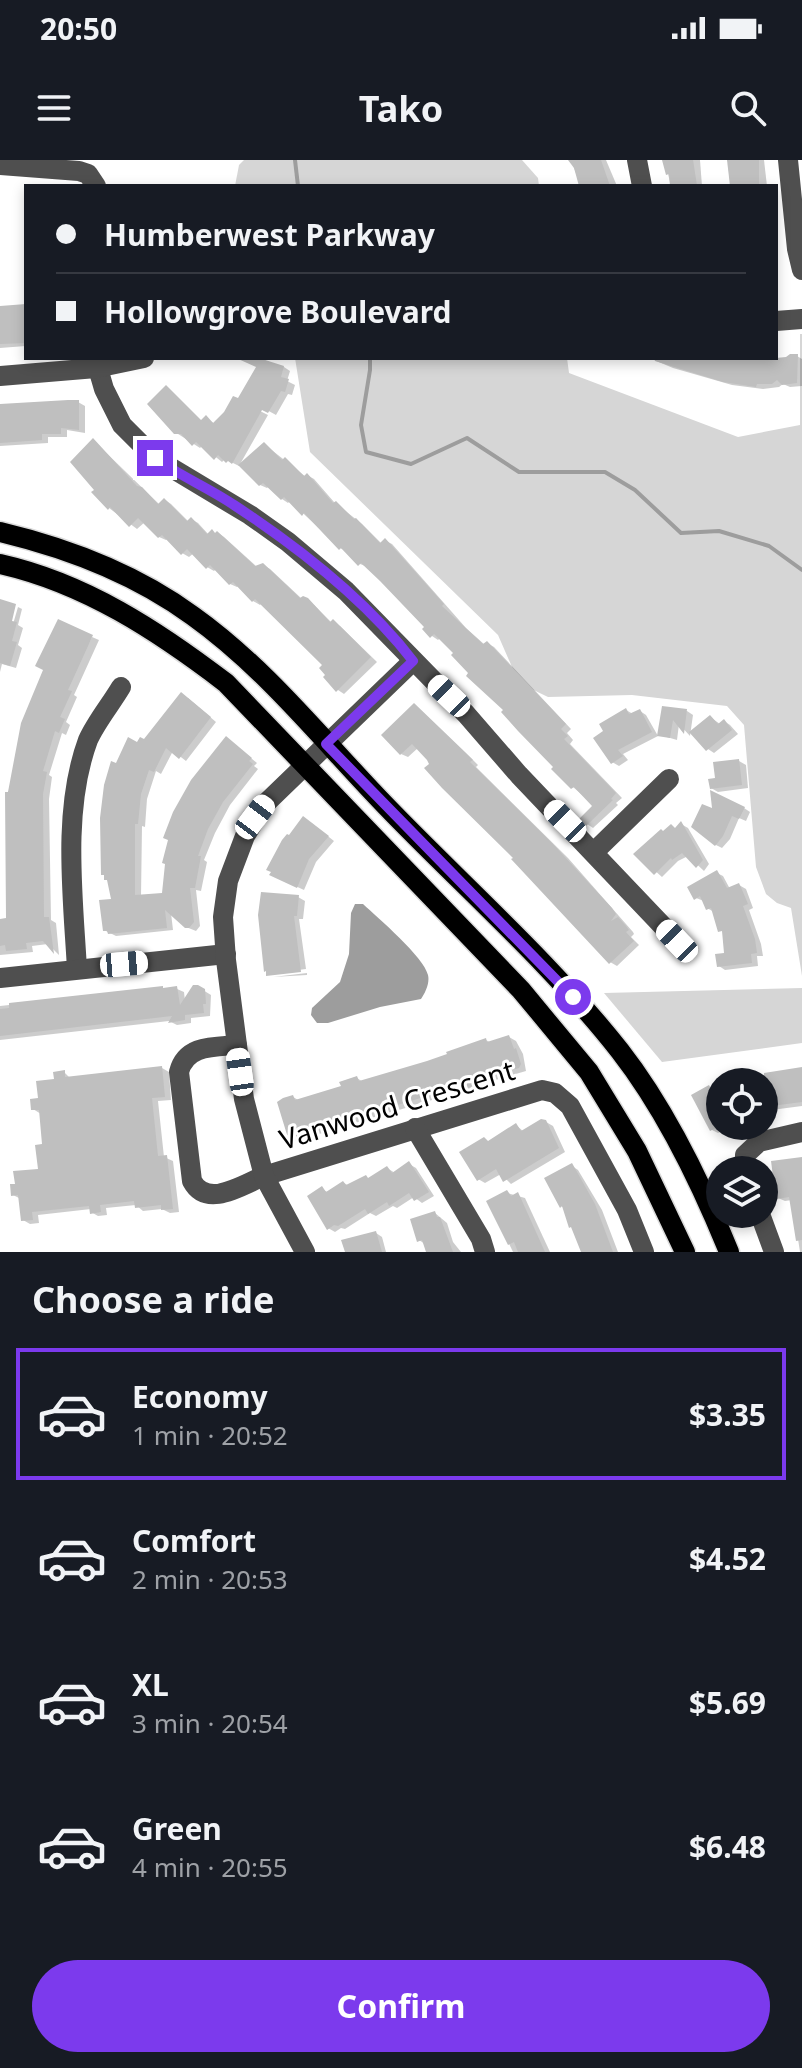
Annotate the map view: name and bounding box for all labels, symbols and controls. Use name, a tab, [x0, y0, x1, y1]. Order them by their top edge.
text: 20:50	[40, 8, 117, 49]
text: Tako	[359, 84, 443, 133]
icon: menu	[32, 86, 76, 130]
icon: search	[726, 86, 770, 130]
text: Humberwest Parkway	[104, 214, 435, 255]
text: Hollowgrove Boulevard	[104, 291, 452, 332]
route end	[137, 440, 173, 476]
car	[423, 671, 475, 721]
car	[231, 791, 279, 843]
car	[540, 796, 590, 846]
car	[652, 915, 702, 967]
car	[99, 950, 149, 978]
route start	[555, 979, 591, 1015]
car	[225, 1047, 255, 1097]
street label: Vanwood Crescent	[274, 1050, 519, 1158]
map controls	[706, 1068, 778, 1228]
button: locate	[706, 1068, 778, 1140]
button: layers	[706, 1156, 778, 1228]
text: Choose a ride	[32, 1275, 274, 1324]
text: Economy	[132, 1376, 268, 1417]
icon: car	[36, 1378, 108, 1450]
text: $3.35	[689, 1394, 766, 1435]
text: 1 min · 20:52	[132, 1417, 288, 1453]
text: Comfort	[132, 1520, 256, 1561]
icon: car	[36, 1522, 108, 1594]
text: $4.52	[689, 1538, 766, 1579]
text: 2 min · 20:53	[132, 1561, 288, 1597]
text: XL	[132, 1664, 169, 1705]
icon: car	[36, 1666, 108, 1738]
text: $5.69	[689, 1682, 766, 1723]
text: 3 min · 20:54	[132, 1705, 288, 1741]
text: Green	[132, 1808, 222, 1849]
icon: car	[36, 1810, 108, 1882]
text: $6.48	[689, 1826, 766, 1867]
text: 4 min · 20:55	[132, 1849, 288, 1885]
button: Confirm	[32, 1960, 770, 2052]

